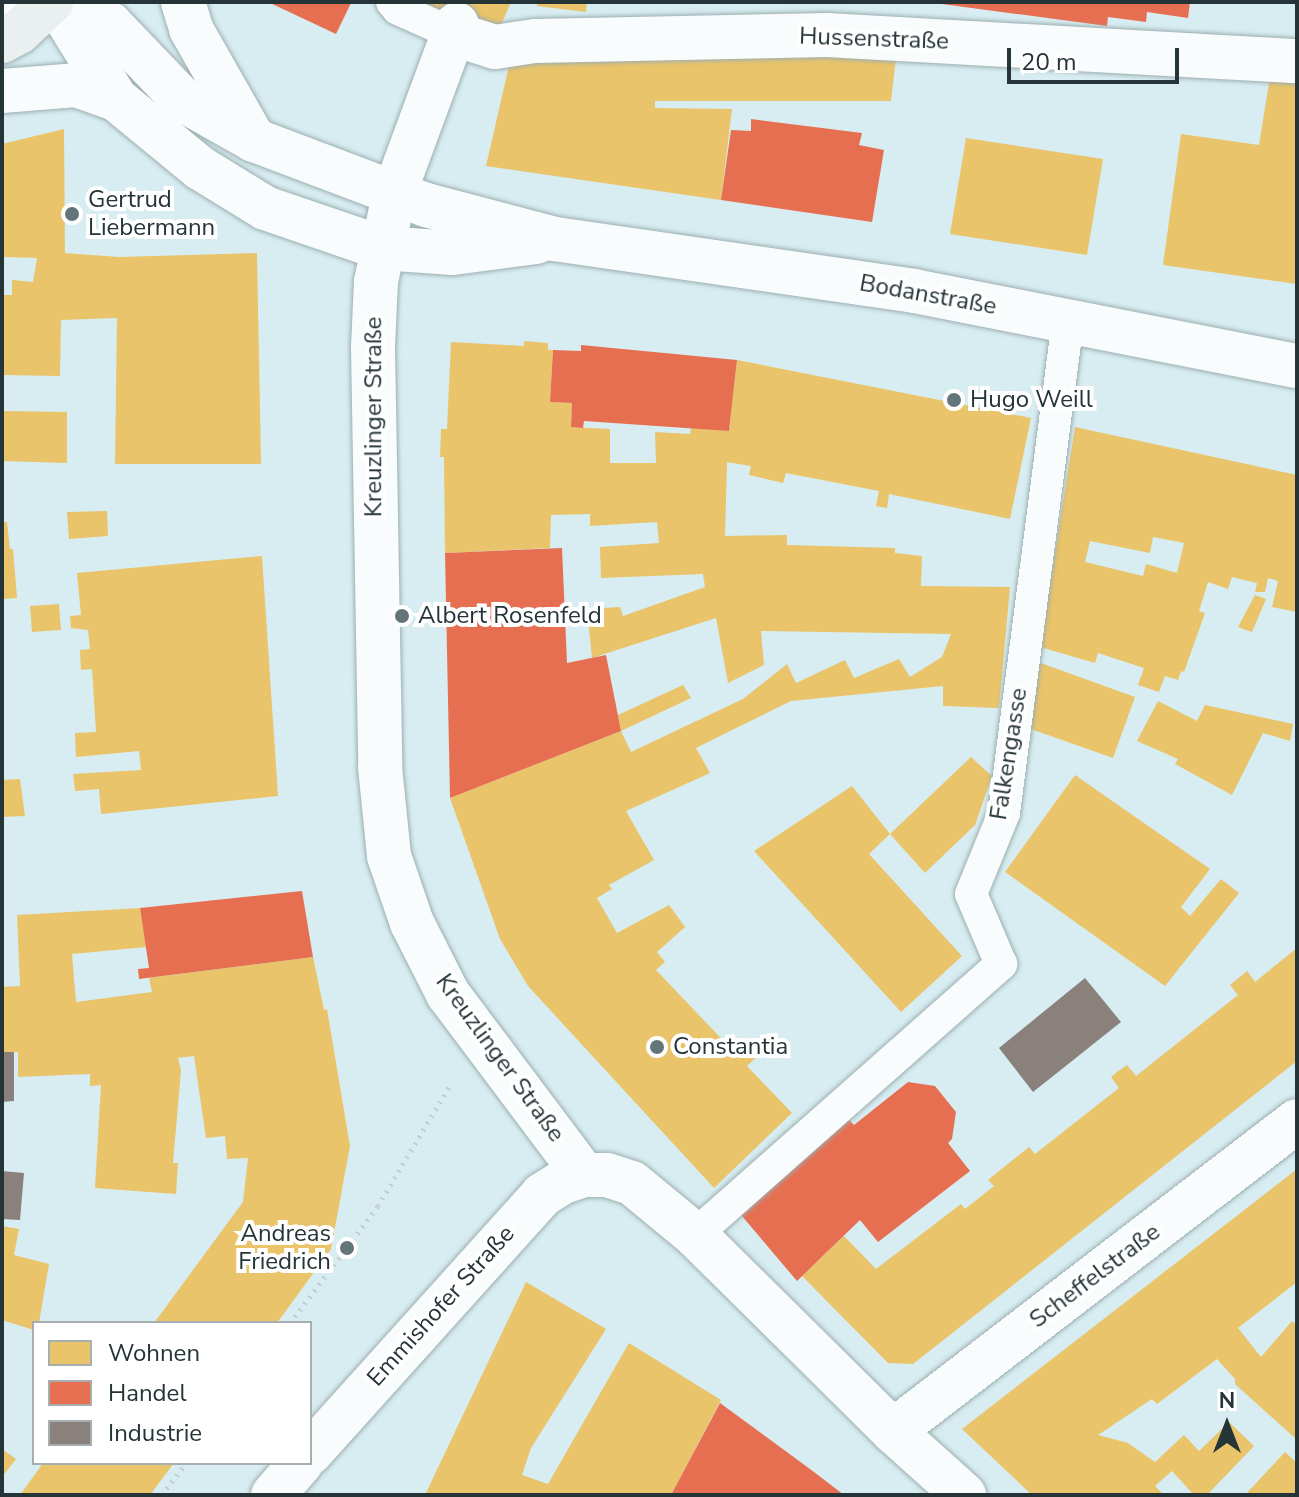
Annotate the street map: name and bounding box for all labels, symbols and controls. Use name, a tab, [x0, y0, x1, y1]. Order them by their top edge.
street label: Hussenstraße	[799, 22, 949, 56]
scale bar	[1011, 32, 1183, 82]
text: 20 m	[1021, 46, 1077, 78]
place label: Gertrud Liebermann	[88, 186, 215, 242]
marker: Gertrud Liebermann	[63, 205, 81, 223]
street label: Bodanstraße	[857, 269, 999, 321]
street label: Kreuzlinger Straße	[360, 317, 388, 517]
place label: Hugo Weill	[970, 386, 1093, 414]
marker: Hugo Weill	[945, 391, 963, 409]
place label: Albert Rosenfeld	[418, 602, 602, 630]
marker: Albert Rosenfeld	[393, 607, 411, 625]
street label: Falkengasse	[984, 686, 1034, 822]
street label: Kreuzlinger Straße	[429, 968, 571, 1148]
place label: Constantia	[673, 1033, 788, 1061]
marker: Constantia	[648, 1038, 666, 1056]
street label: Scheffelstraße	[1024, 1218, 1166, 1334]
place label: Andreas Friedrich	[238, 1220, 331, 1276]
street label: Emmishofer Straße	[361, 1220, 521, 1392]
marker: Andreas Friedrich	[338, 1239, 356, 1257]
legend	[32, 1321, 312, 1465]
text: Wohnen	[108, 1337, 200, 1369]
text: Handel	[108, 1377, 186, 1409]
north arrow	[1187, 1385, 1267, 1465]
text: N	[1219, 1386, 1235, 1416]
text: Industrie	[108, 1417, 202, 1449]

